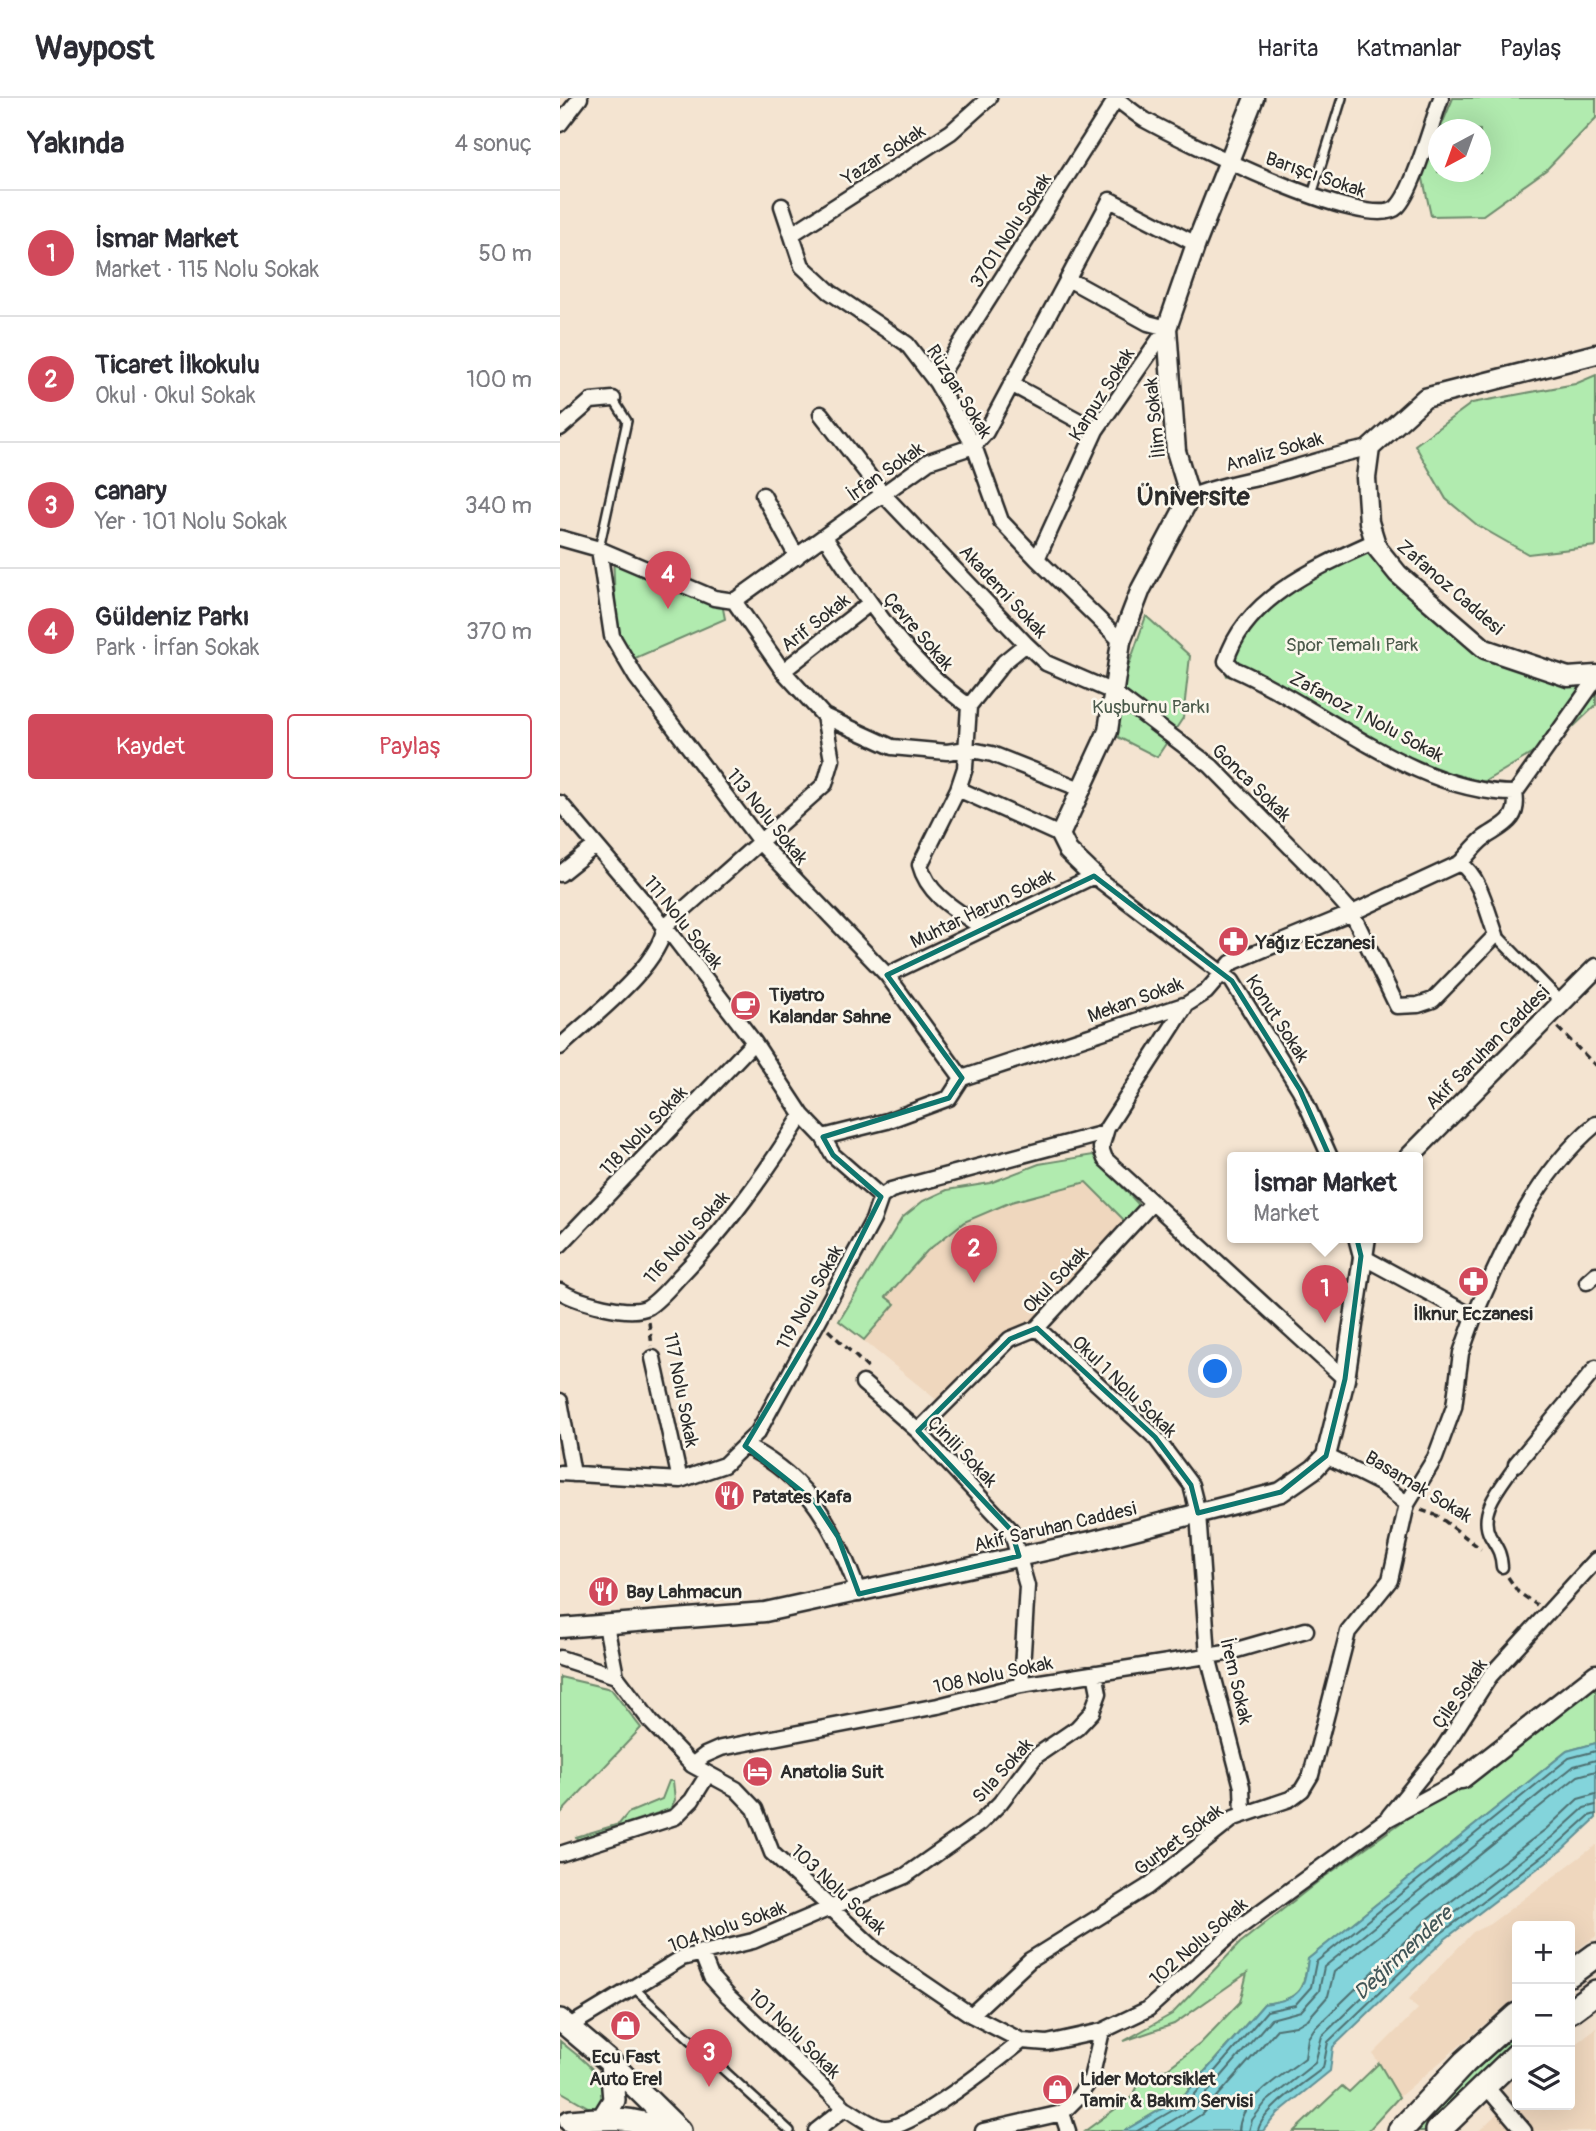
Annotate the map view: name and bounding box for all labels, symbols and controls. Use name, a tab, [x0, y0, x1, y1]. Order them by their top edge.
text: Waypost	[35, 28, 154, 69]
text: Harita	[1257, 34, 1318, 63]
text: Katmanlar	[1356, 34, 1462, 63]
text: Paylaş	[1500, 34, 1561, 63]
street label: Yazar Sokak	[836, 119, 930, 191]
north arrow	[1428, 119, 1491, 182]
text: Yakında	[28, 125, 124, 162]
text: 4 sonuç	[455, 129, 532, 158]
street label: Barışcı Sokak	[1262, 147, 1369, 203]
street label: 3701 Nolu Sokak	[965, 168, 1057, 293]
text: İsmar Market	[95, 223, 238, 255]
text: 1	[47, 239, 56, 268]
text: 50 m	[478, 239, 532, 268]
text: Market · 115 Nolu Sokak	[95, 255, 319, 284]
street label: Rüzgar Sokak	[921, 340, 997, 443]
street label: Karpuz Sokak	[1064, 343, 1140, 446]
text: Ticaret İlkokulu	[95, 349, 260, 381]
text: 2	[45, 365, 57, 394]
text: 100 m	[466, 365, 532, 394]
street label: İlim Sokak	[1139, 376, 1171, 460]
text: Okul · Okul Sokak	[95, 381, 256, 410]
street label: Analiz Sokak	[1223, 427, 1326, 477]
street label: İrfan Sokak	[843, 437, 929, 507]
text: canary	[95, 475, 167, 507]
district label: Üniversite	[1136, 481, 1251, 513]
text: 3	[45, 491, 57, 520]
text: 340 m	[465, 491, 532, 520]
text: Yer · 101 Nolu Sokak	[95, 507, 287, 536]
street label: Zafanoz Caddesi	[1392, 535, 1509, 641]
street label: Akademi Sokak	[954, 540, 1053, 643]
pin: 4	[645, 551, 691, 609]
street label: Arif Sokak	[776, 588, 855, 657]
street label: Çevre Sokak	[878, 588, 959, 676]
text: Güldeniz Parkı	[95, 601, 250, 633]
text: 4	[44, 617, 58, 646]
text: 370 m	[466, 617, 532, 646]
text: Park · İrfan Sokak	[95, 633, 259, 662]
park label: Spor Temalı Park	[1286, 633, 1418, 657]
street label: Zafanoz 1 Nolu Sokak	[1285, 666, 1448, 768]
park label: Kuşburnu Parkı	[1092, 695, 1210, 719]
button: Kaydet	[28, 714, 273, 779]
button: Paylaş	[287, 714, 532, 779]
street label: Gonca Sokak	[1206, 739, 1296, 827]
street label: 113 Nolu Sokak	[721, 764, 813, 870]
street label: Muhtar Harun Sokak	[906, 864, 1059, 954]
street label: 111 Nolu Sokak	[638, 871, 728, 974]
pharmacy icon: Yağız Eczanesi	[1216, 925, 1250, 959]
place label: Yağız Eczanesi	[1255, 931, 1375, 955]
street label: Konut Sokak	[1240, 970, 1314, 1067]
street label: Mekan Sokak	[1084, 972, 1187, 1028]
street label: Akif Saruhan Caddesi	[1420, 980, 1555, 1115]
place label: Tiyatro Kalandar Sahne	[768, 983, 891, 1029]
cafe icon: Tiyatro Kalandar Sahne	[729, 988, 763, 1022]
street label: 118 Nolu Sokak	[595, 1081, 693, 1181]
popup	[1227, 1152, 1423, 1243]
text: İsmar Market	[1253, 1167, 1397, 1199]
street label: 116 Nolu Sokak	[639, 1186, 735, 1289]
text: Market	[1253, 1199, 1319, 1228]
pin: 2	[951, 1225, 997, 1283]
street label: 119 Nolu Sokak	[771, 1241, 849, 1354]
street label: Okul Sokak	[1018, 1241, 1094, 1318]
pin: 1	[1302, 1265, 1348, 1323]
pharmacy icon: İlknur Eczanesi	[1456, 1265, 1490, 1299]
place label: İlknur Eczanesi	[1413, 1302, 1533, 1326]
street label: 117 Nolu Sokak	[658, 1331, 704, 1450]
street label: Okul 1 Nolu Sokak	[1067, 1331, 1182, 1443]
your location	[1198, 1354, 1232, 1388]
street label: Çinili Sokak	[922, 1411, 1002, 1493]
street label: Basamak Sokak	[1361, 1446, 1476, 1528]
restaurant icon: Patates Kafa	[712, 1479, 746, 1513]
place label: Patates Kafa	[752, 1485, 852, 1509]
street label: Akif Saruhan Caddesi	[971, 1497, 1139, 1557]
restaurant icon: Bay Lahmacun	[586, 1574, 620, 1608]
place label: Bay Lahmacun	[626, 1580, 742, 1604]
street label: İrem Sokak	[1214, 1636, 1258, 1727]
street label: 108 Nolu Sokak	[931, 1651, 1055, 1699]
street label: Çile Sokak	[1427, 1654, 1493, 1733]
street label: Sıla Sokak	[967, 1733, 1038, 1808]
hotel icon: Anatolia Suit	[740, 1754, 774, 1788]
place label: Anatolia Suit	[780, 1760, 885, 1784]
street label: Gurbet Sokak	[1129, 1798, 1228, 1881]
street label: 103 Nolu Sokak	[785, 1839, 891, 1940]
street label: 102 Nolu Sokak	[1145, 1893, 1253, 1991]
street label: 104 Nolu Sokak	[665, 1896, 789, 1958]
water label: Değirmendere	[1348, 1899, 1460, 2006]
map controls	[1512, 1921, 1575, 2110]
button: +	[1512, 1921, 1575, 1984]
street label: 101 Nolu Sokak	[743, 1984, 846, 2084]
button: −	[1512, 1984, 1575, 2047]
shop icon: Ecu Fast Auto Erel	[609, 2008, 643, 2042]
pin: 3	[686, 2029, 732, 2087]
place label: Ecu Fast Auto Erel	[589, 2045, 663, 2091]
button: layers	[1512, 2047, 1575, 2110]
place label: Lider Motorsiklet Tamir & Bakım Servisi	[1079, 2067, 1254, 2113]
shop icon: Lider Motorsiklet Tamir & Bakım Servisi	[1040, 2072, 1074, 2106]

